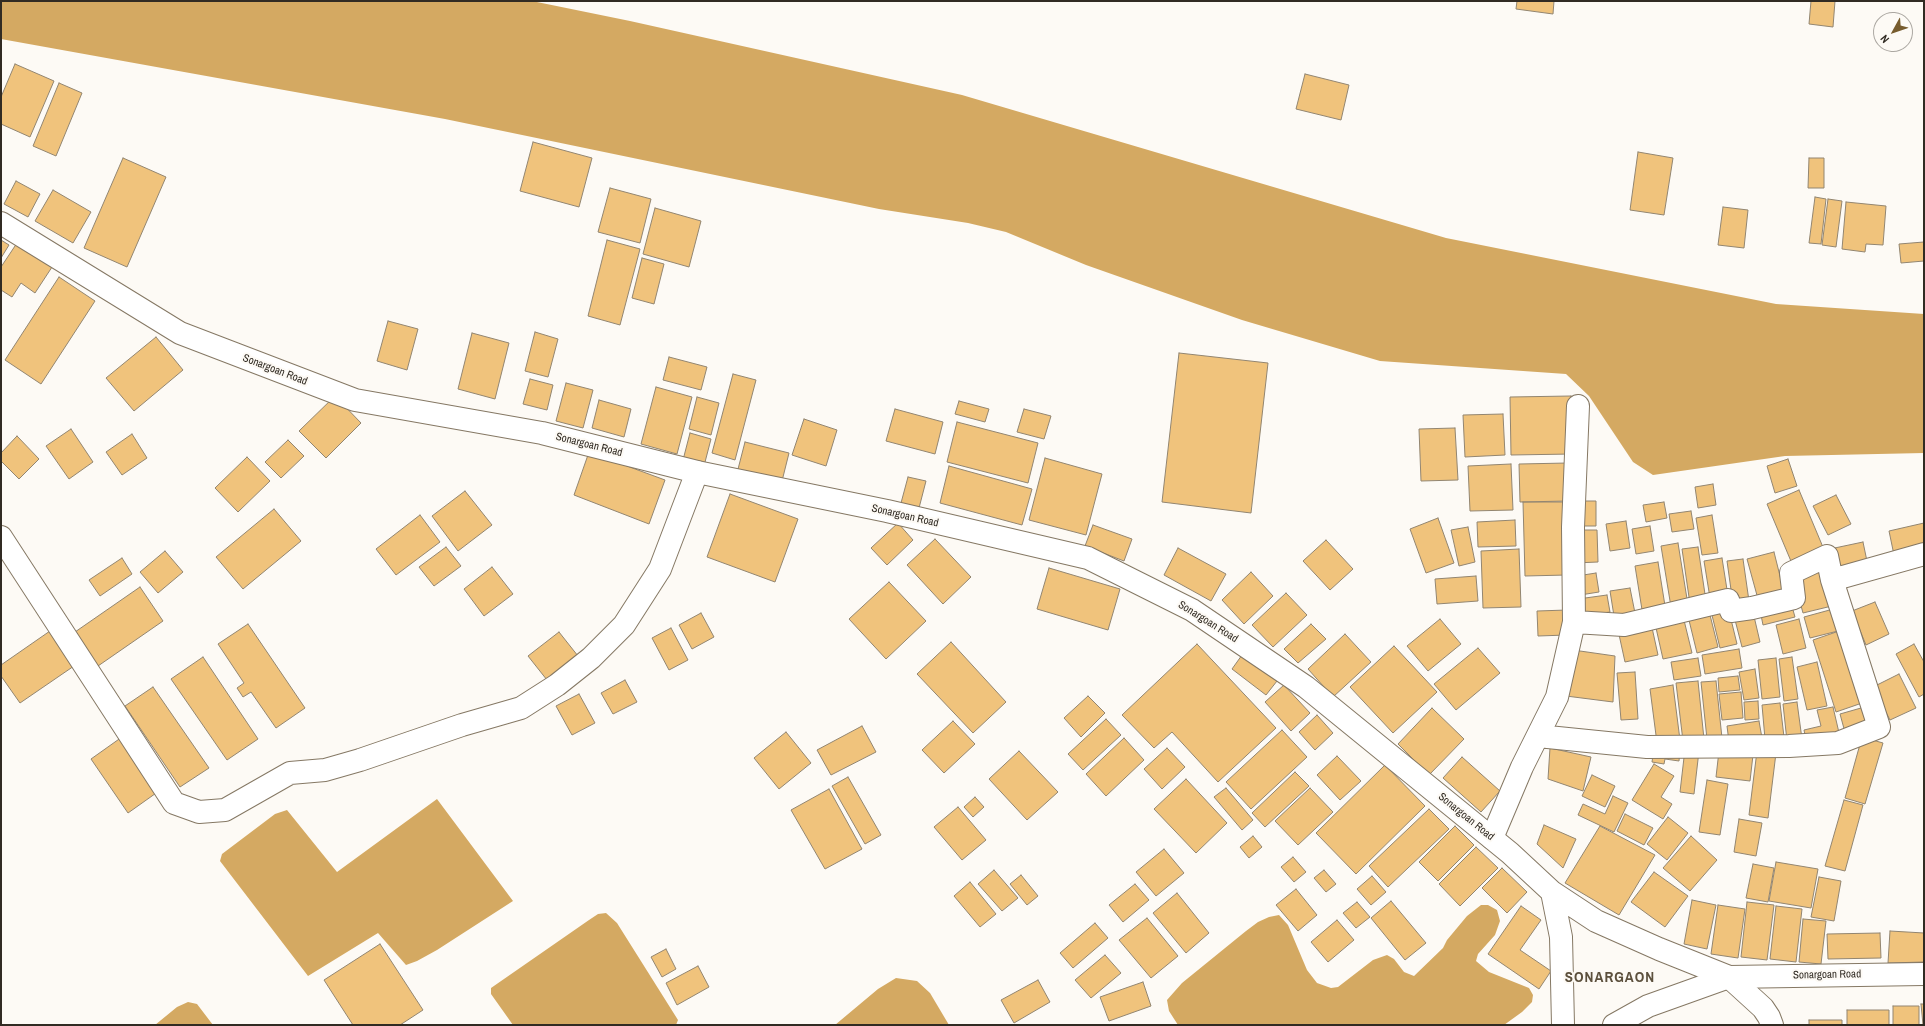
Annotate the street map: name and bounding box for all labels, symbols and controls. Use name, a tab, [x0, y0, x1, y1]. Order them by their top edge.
north arrow	[1873, 12, 1913, 52]
text: N	[1877, 32, 1892, 46]
street label: Sonargoan Road	[241, 352, 309, 388]
street label: Sonargoan Road	[554, 430, 624, 460]
street label: Sonargoan Road	[870, 502, 940, 530]
street label: Sonargoan Road	[1176, 598, 1240, 646]
street label: Sonargoan Road	[1435, 790, 1497, 844]
street label: Sonargoan Road	[1793, 968, 1861, 982]
district label: SONARGAON	[1565, 969, 1655, 987]

